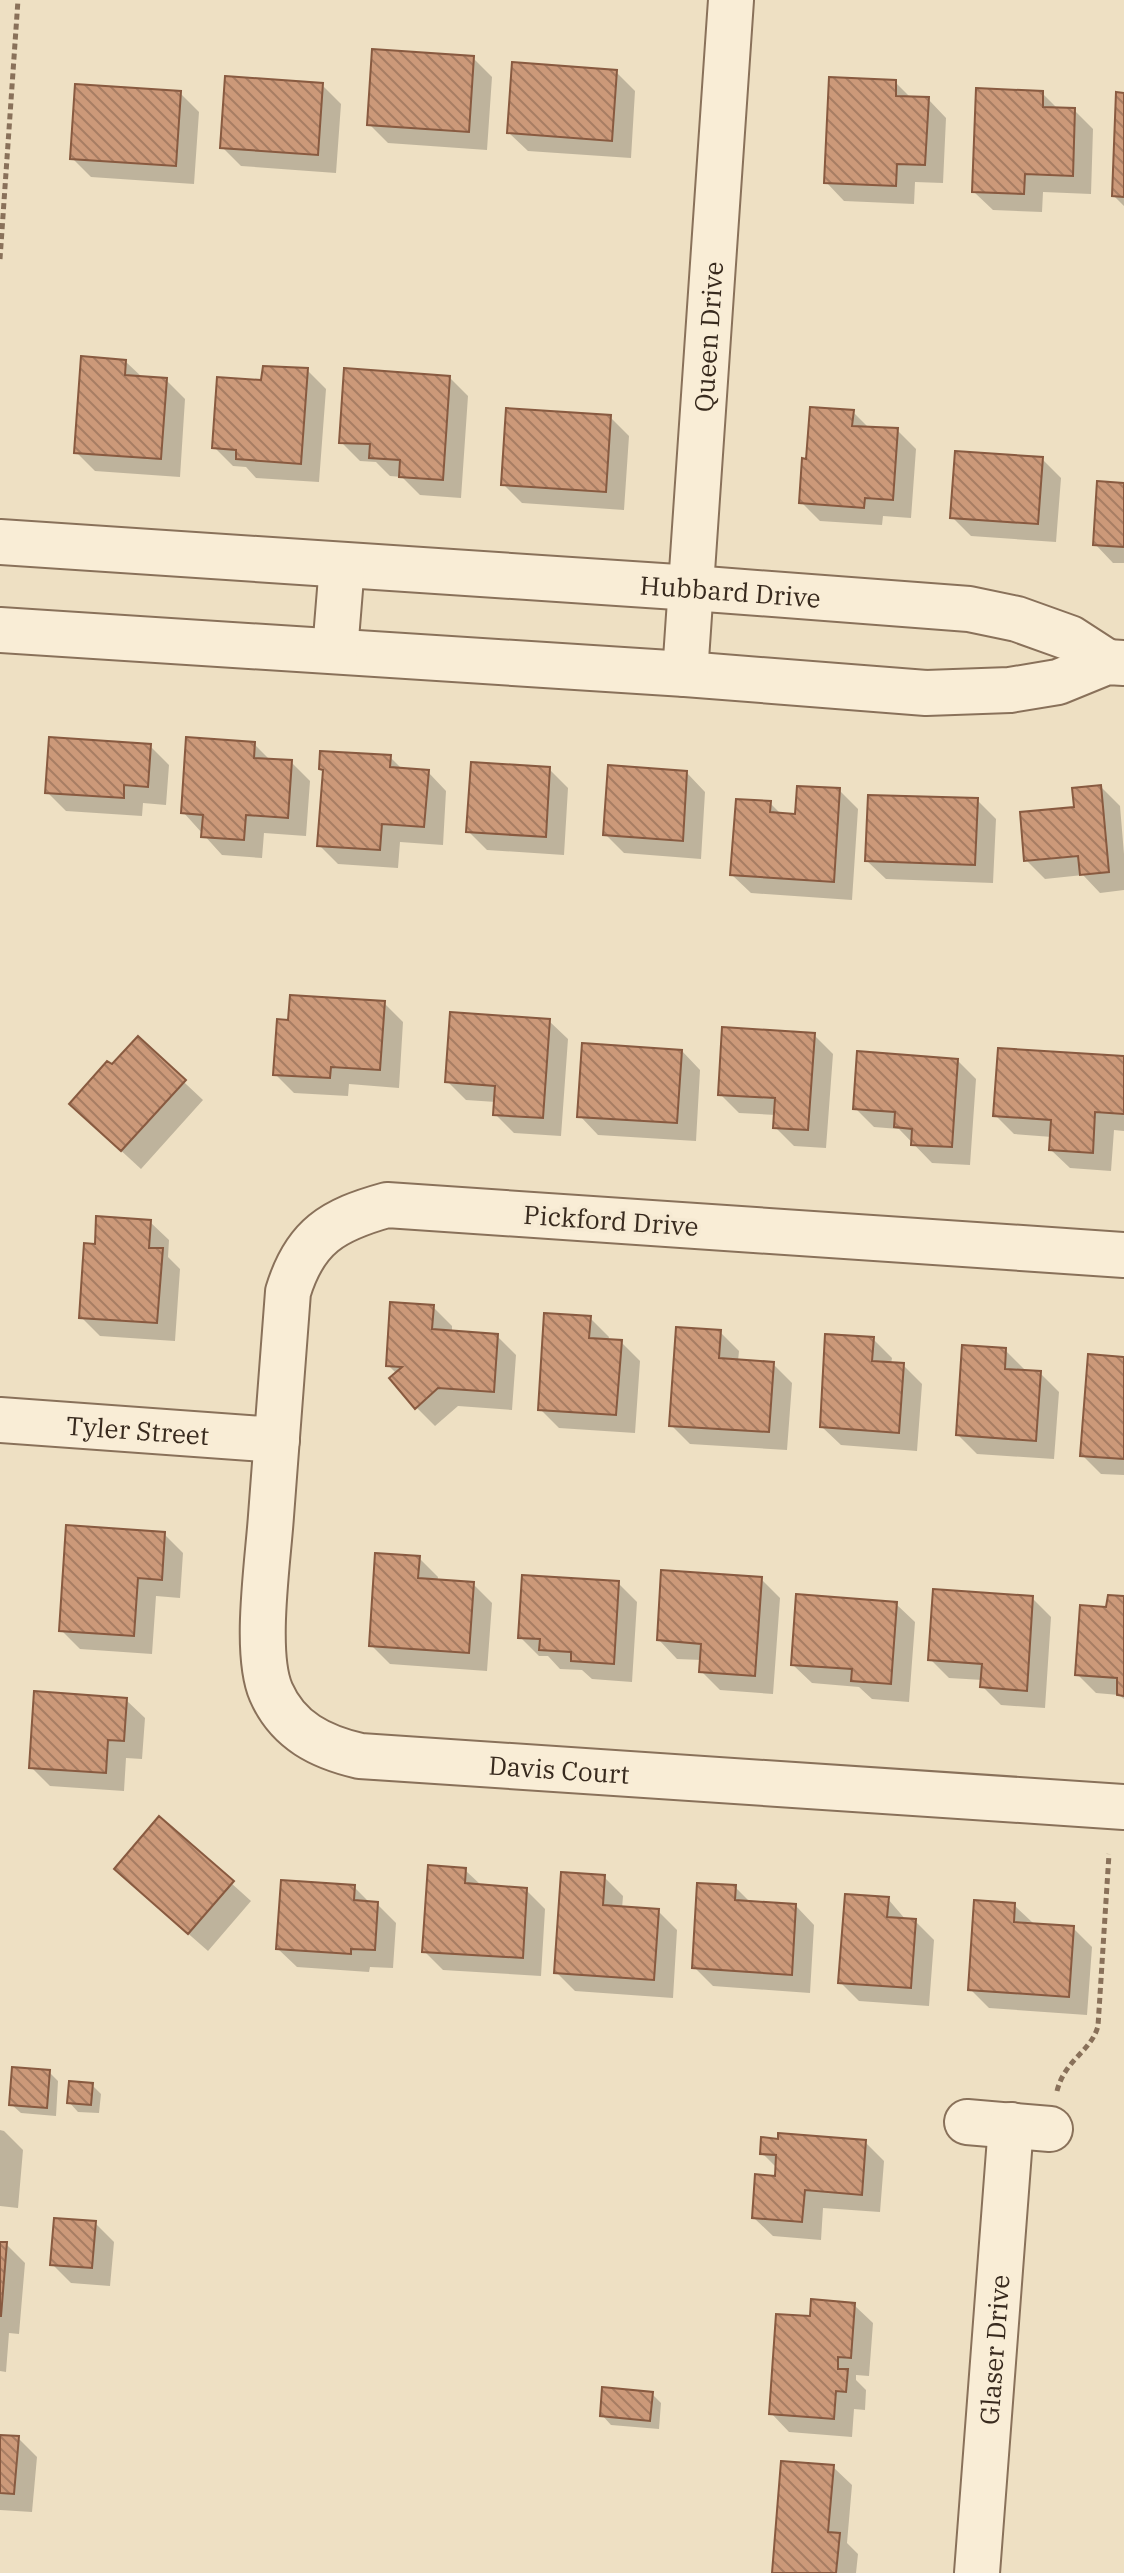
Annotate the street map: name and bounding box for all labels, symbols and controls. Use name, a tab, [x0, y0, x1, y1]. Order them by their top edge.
street label: Queen Drive	[686, 260, 730, 413]
street label: Hubbard Drive	[639, 568, 822, 615]
street label: Pickford Drive	[522, 1197, 700, 1243]
street label: Tyler Street	[65, 1408, 210, 1452]
street label: Davis Court	[487, 1748, 631, 1791]
street label: Glaser Drive	[971, 2273, 1017, 2426]

